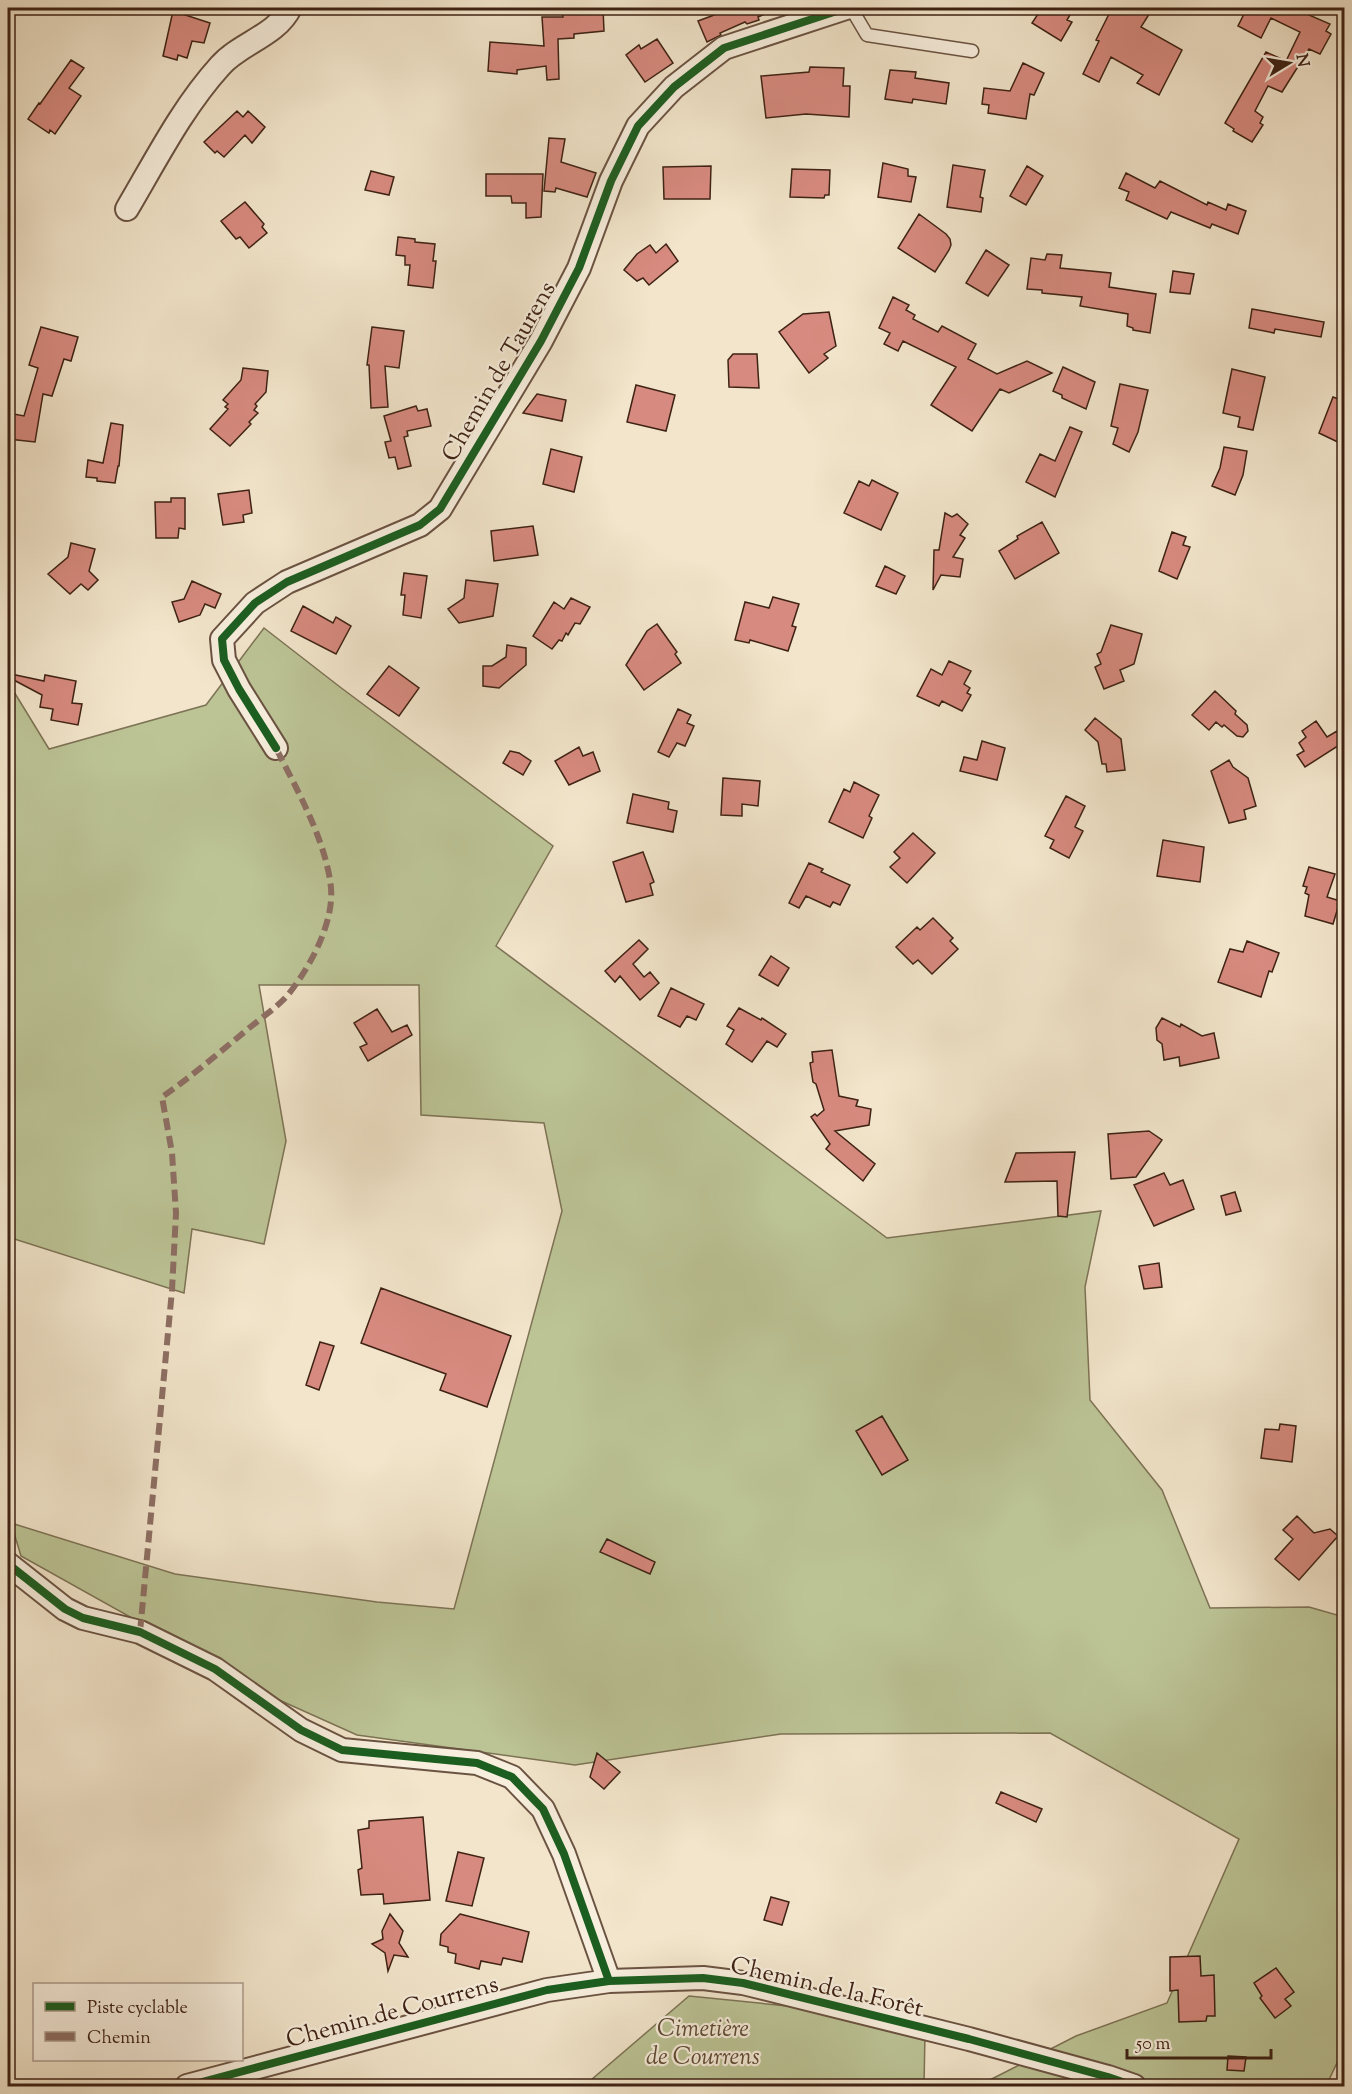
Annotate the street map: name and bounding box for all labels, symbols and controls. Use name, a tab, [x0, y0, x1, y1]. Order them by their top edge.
north arrow	[1259, 33, 1319, 93]
text: N	[1289, 52, 1314, 69]
street label: Chemin de Taurens	[434, 276, 565, 468]
street label: Chemin de la Forêt	[727, 1949, 926, 2027]
street label: Chemin de Courrens	[283, 1968, 502, 2058]
legend	[33, 1983, 243, 2061]
text: Piste cyclable	[87, 1996, 188, 2022]
park label: Cimetière de Courrens	[646, 2013, 760, 2075]
scale bar	[1127, 2022, 1271, 2060]
text: Chemin	[87, 2026, 151, 2052]
text: 50 m	[1135, 2032, 1171, 2058]

